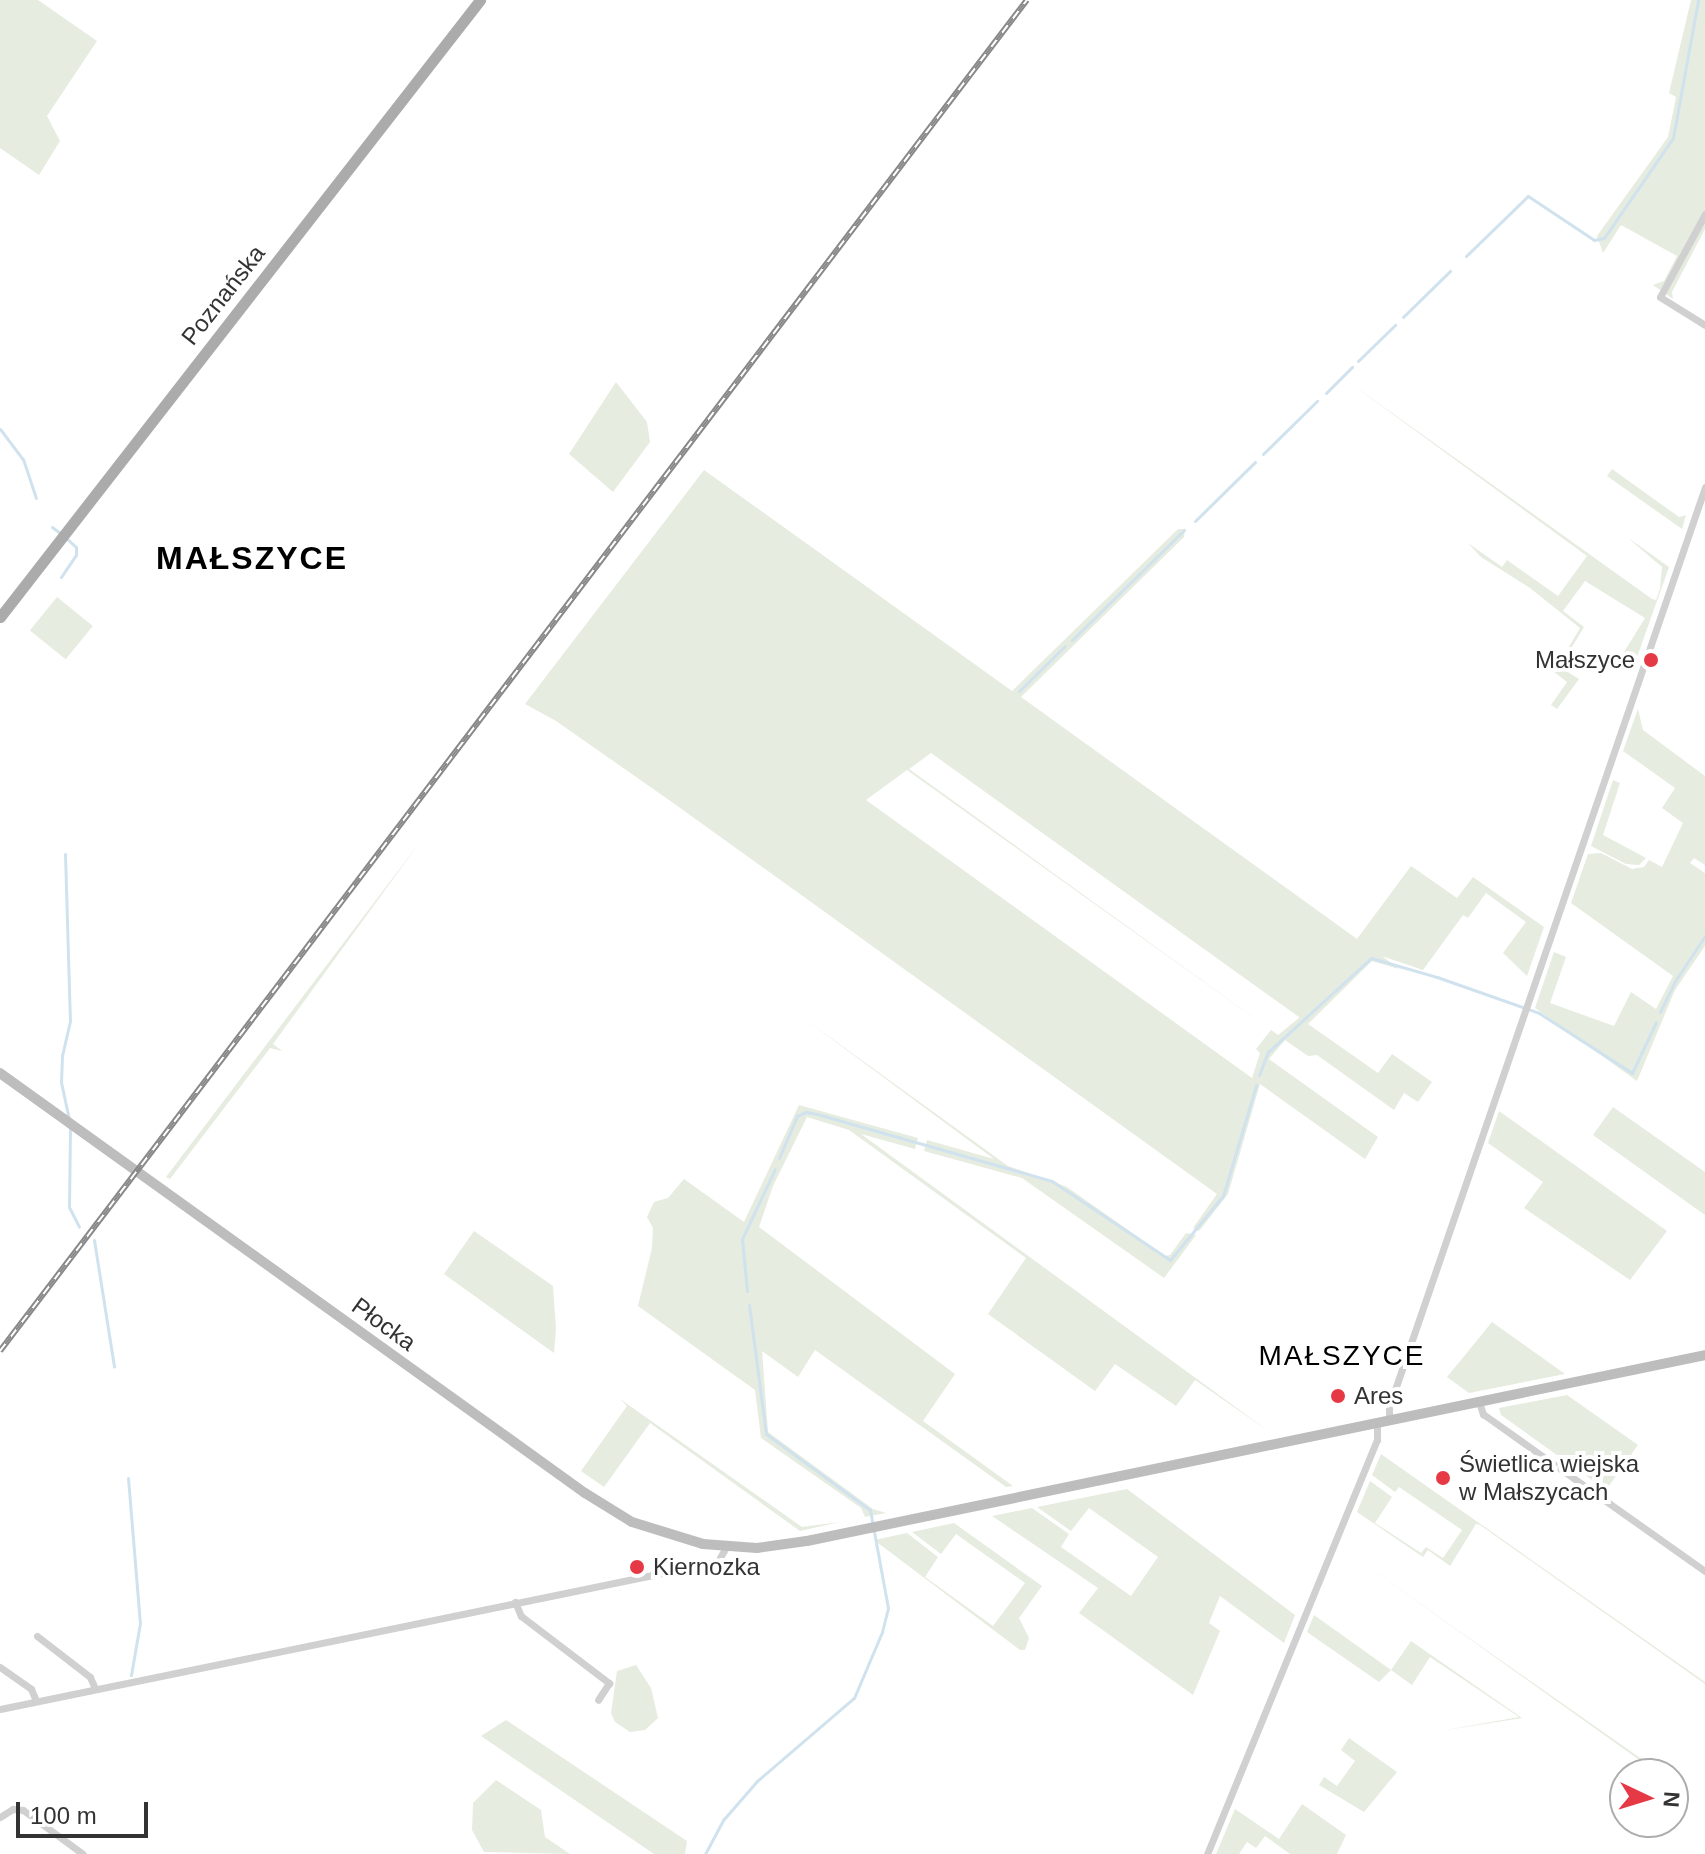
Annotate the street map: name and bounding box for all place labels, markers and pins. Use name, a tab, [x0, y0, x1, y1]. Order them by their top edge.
place label: Małszyce	[1535, 646, 1635, 674]
marker: Małszyce	[1642, 651, 1660, 669]
place label: Ares	[1354, 1382, 1403, 1410]
marker: Ares	[1329, 1387, 1347, 1405]
place label: Świetlica wiejska w Małszycach	[1459, 1450, 1639, 1506]
marker: Świetlica wiejska w Małszycach	[1434, 1469, 1452, 1487]
place label: Kiernozka	[653, 1553, 760, 1581]
marker: Kiernozka	[628, 1558, 646, 1576]

